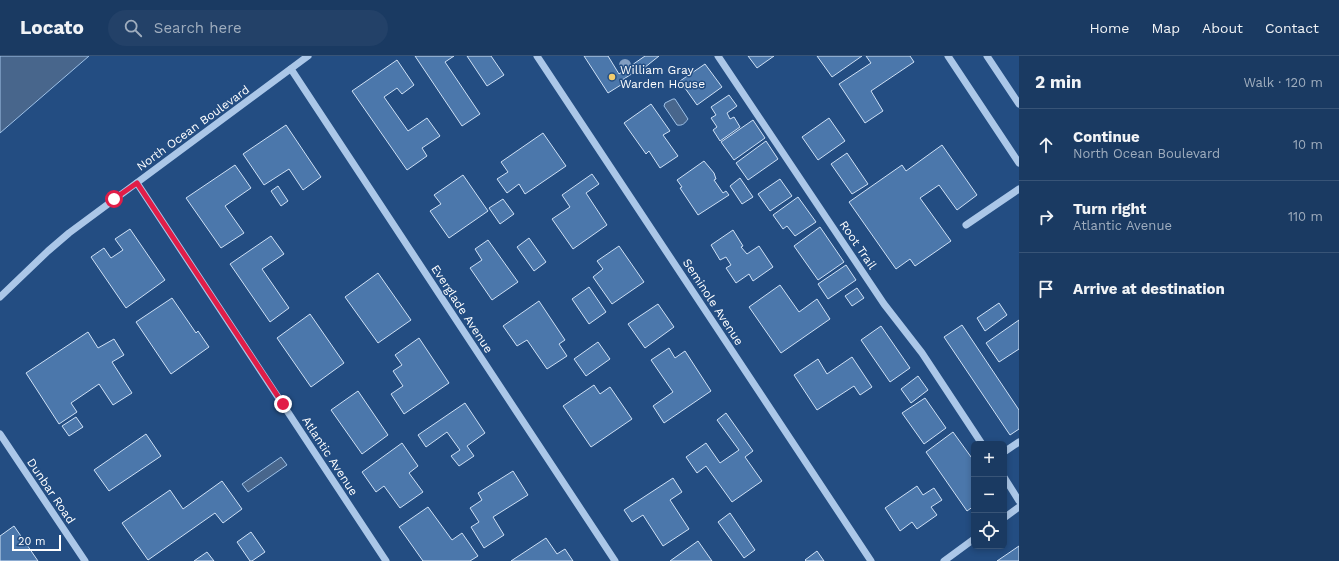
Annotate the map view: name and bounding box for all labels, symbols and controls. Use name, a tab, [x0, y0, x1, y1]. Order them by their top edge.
search box	[108, 10, 388, 46]
text: Locato	[20, 16, 84, 39]
icon: search	[122, 17, 144, 39]
text: Search here	[154, 19, 242, 37]
text: Home	[1089, 20, 1129, 36]
text: Map	[1151, 20, 1180, 36]
text: About	[1202, 20, 1243, 36]
text: Contact	[1265, 20, 1319, 36]
place label: William Gray Warden House	[620, 63, 705, 91]
marker: William Gray Warden House	[607, 72, 617, 82]
text: 2 min	[1035, 72, 1081, 92]
text: Walk · 120 m	[1244, 75, 1323, 90]
street label: North Ocean Boulevard	[134, 82, 252, 174]
text: Continue	[1073, 128, 1140, 146]
icon: ahead	[1035, 134, 1057, 156]
text: 10 m	[1293, 137, 1323, 152]
text: North Ocean Boulevard	[1073, 146, 1220, 161]
route start	[105, 190, 123, 208]
text: Turn right	[1073, 200, 1146, 218]
icon: right	[1035, 206, 1057, 228]
text: 110 m	[1288, 209, 1323, 224]
street label: Root Trail	[837, 218, 880, 272]
text: Atlantic Avenue	[1073, 218, 1172, 233]
street label: Seminole Avenue	[680, 256, 746, 348]
street label: Everglade Avenue	[428, 262, 496, 356]
icon: arrive	[1035, 278, 1057, 300]
text: Arrive at destination	[1073, 280, 1225, 298]
route end	[274, 395, 292, 413]
street label: Atlantic Avenue	[299, 414, 361, 498]
map controls	[971, 441, 1007, 549]
button: +	[971, 441, 1007, 477]
street label: Dunbar Road	[24, 456, 78, 526]
button: −	[971, 477, 1007, 513]
button: locate	[971, 513, 1007, 549]
scale bar	[12, 533, 61, 552]
text: 20 m	[18, 535, 46, 548]

